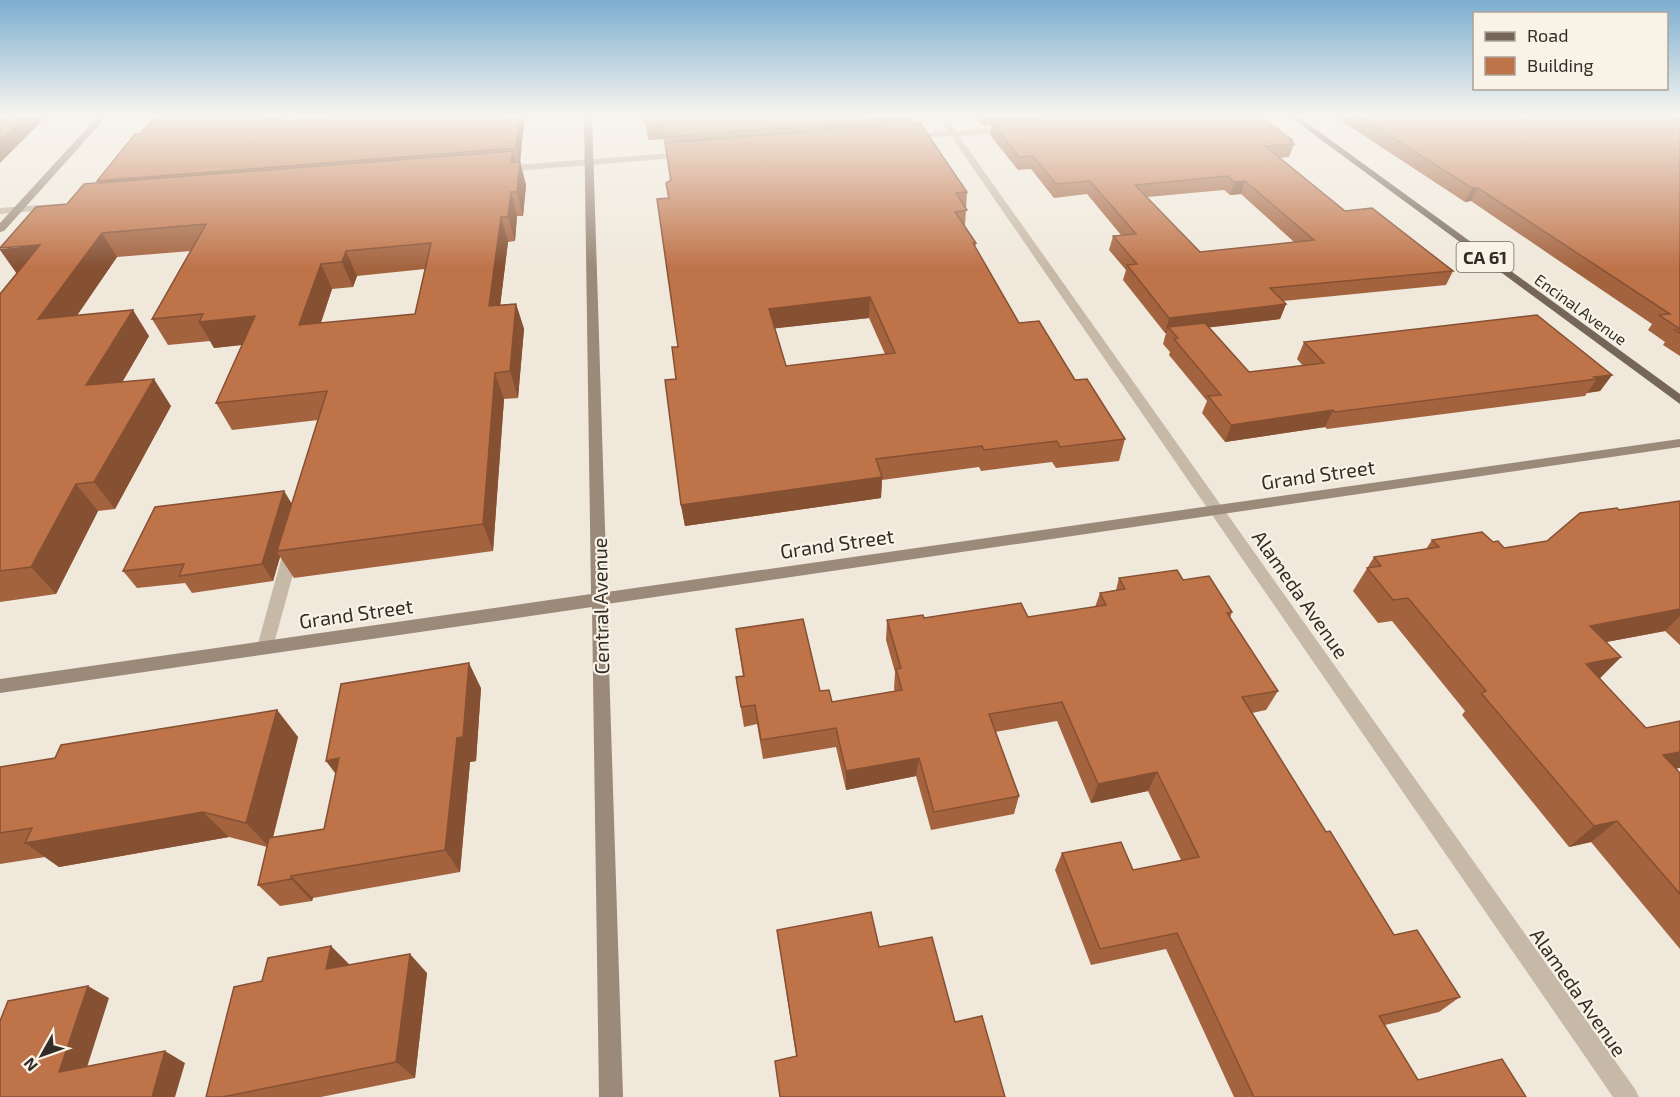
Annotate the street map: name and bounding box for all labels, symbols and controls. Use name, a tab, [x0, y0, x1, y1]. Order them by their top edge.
legend	[1473, 12, 1668, 90]
text: Road	[1527, 24, 1568, 46]
text: Building	[1527, 54, 1594, 76]
road number: CA 61	[1456, 242, 1514, 272]
street label: Encinal Avenue	[1531, 269, 1631, 349]
street label: Grand Street	[1260, 454, 1377, 494]
street label: Grand Street	[779, 523, 896, 563]
street label: Alameda Avenue	[1248, 525, 1354, 663]
street label: Central Avenue	[587, 537, 613, 675]
street label: Grand Street	[298, 593, 415, 633]
street label: Alameda Avenue	[1526, 923, 1632, 1061]
north arrow	[12, 1025, 72, 1085]
text: N	[19, 1054, 41, 1075]

